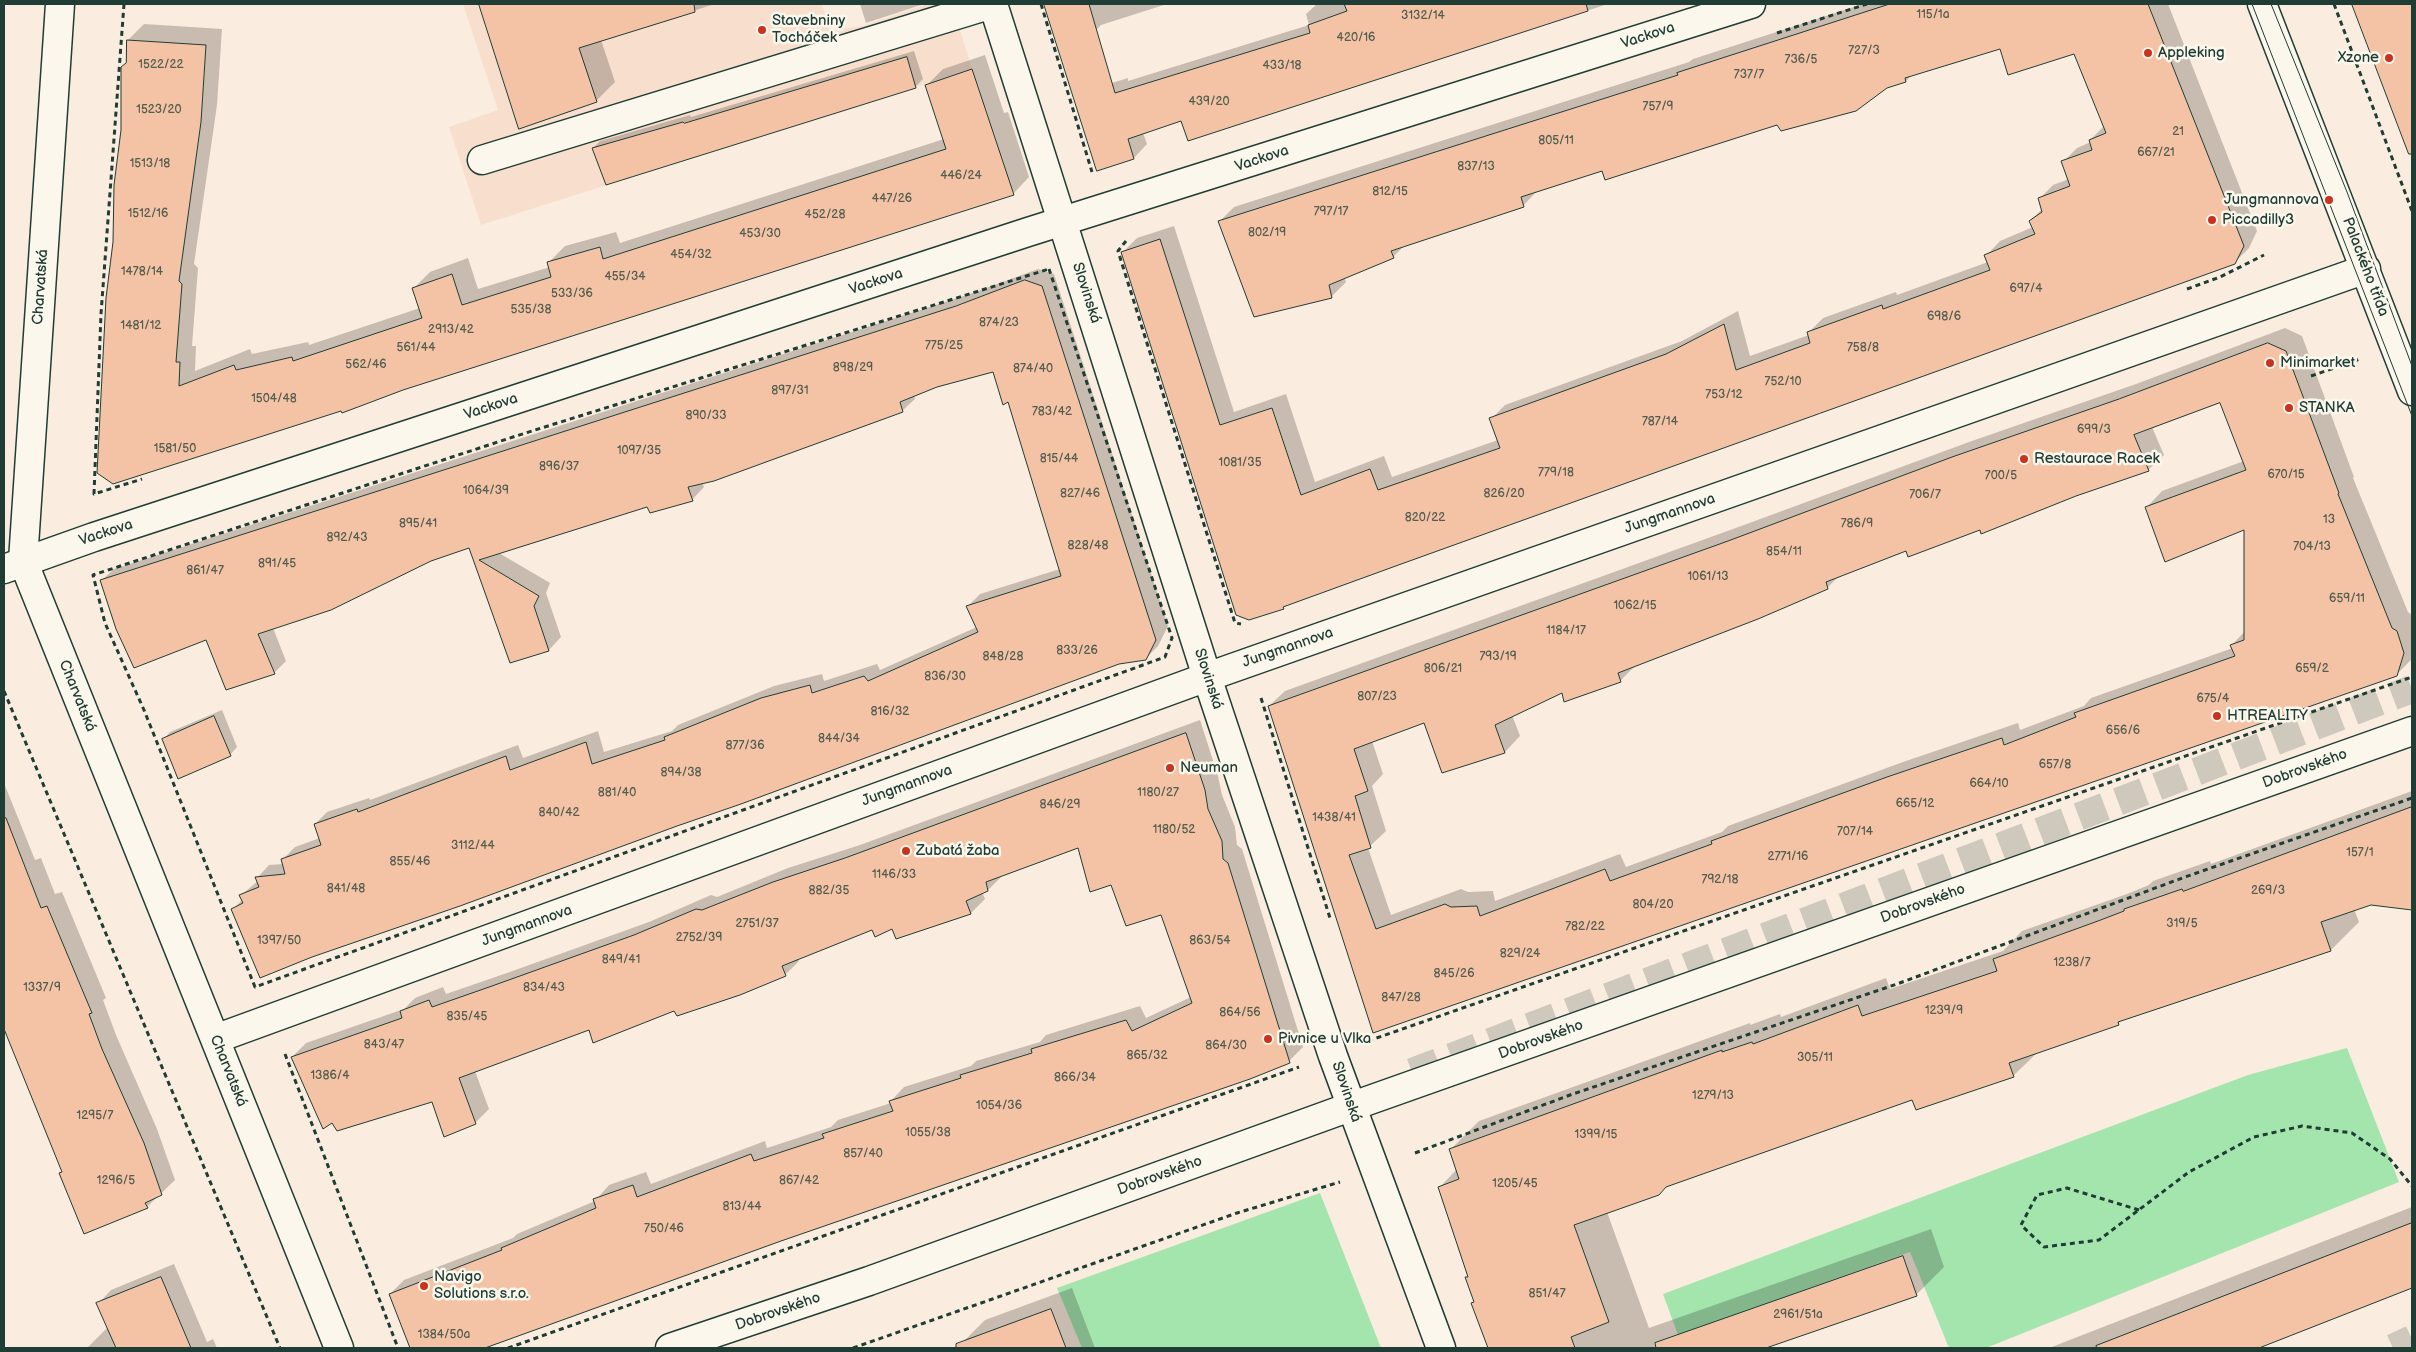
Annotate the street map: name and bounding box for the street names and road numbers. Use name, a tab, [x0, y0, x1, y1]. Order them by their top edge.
street label: Vackova	[1619, 19, 1677, 53]
street label: Vackova	[1233, 142, 1291, 176]
street label: Palackého třída	[2338, 215, 2392, 319]
street label: Charvatská	[29, 249, 53, 325]
street label: Slovinská	[1068, 260, 1104, 326]
street label: Vackova	[847, 265, 905, 299]
street label: Vackova	[462, 390, 520, 424]
street label: Jungmannova	[1622, 490, 1718, 538]
street label: Vackova	[77, 516, 135, 550]
street label: Jungmannova	[1240, 624, 1336, 672]
street label: Slovinská	[1190, 646, 1226, 712]
street label: Charvatská	[54, 657, 100, 735]
street label: Dobrovského	[2260, 745, 2350, 793]
street label: Jungmannova	[859, 761, 955, 811]
street label: Dobrovského	[1878, 880, 1968, 928]
street label: Jungmannova	[479, 901, 575, 951]
street label: Dobrovského	[1496, 1016, 1586, 1064]
street label: Charvatská	[205, 1032, 251, 1110]
street label: Slovinská	[1327, 1059, 1365, 1125]
street label: Dobrovského	[1115, 1152, 1205, 1200]
street label: Dobrovského	[733, 1289, 823, 1335]

